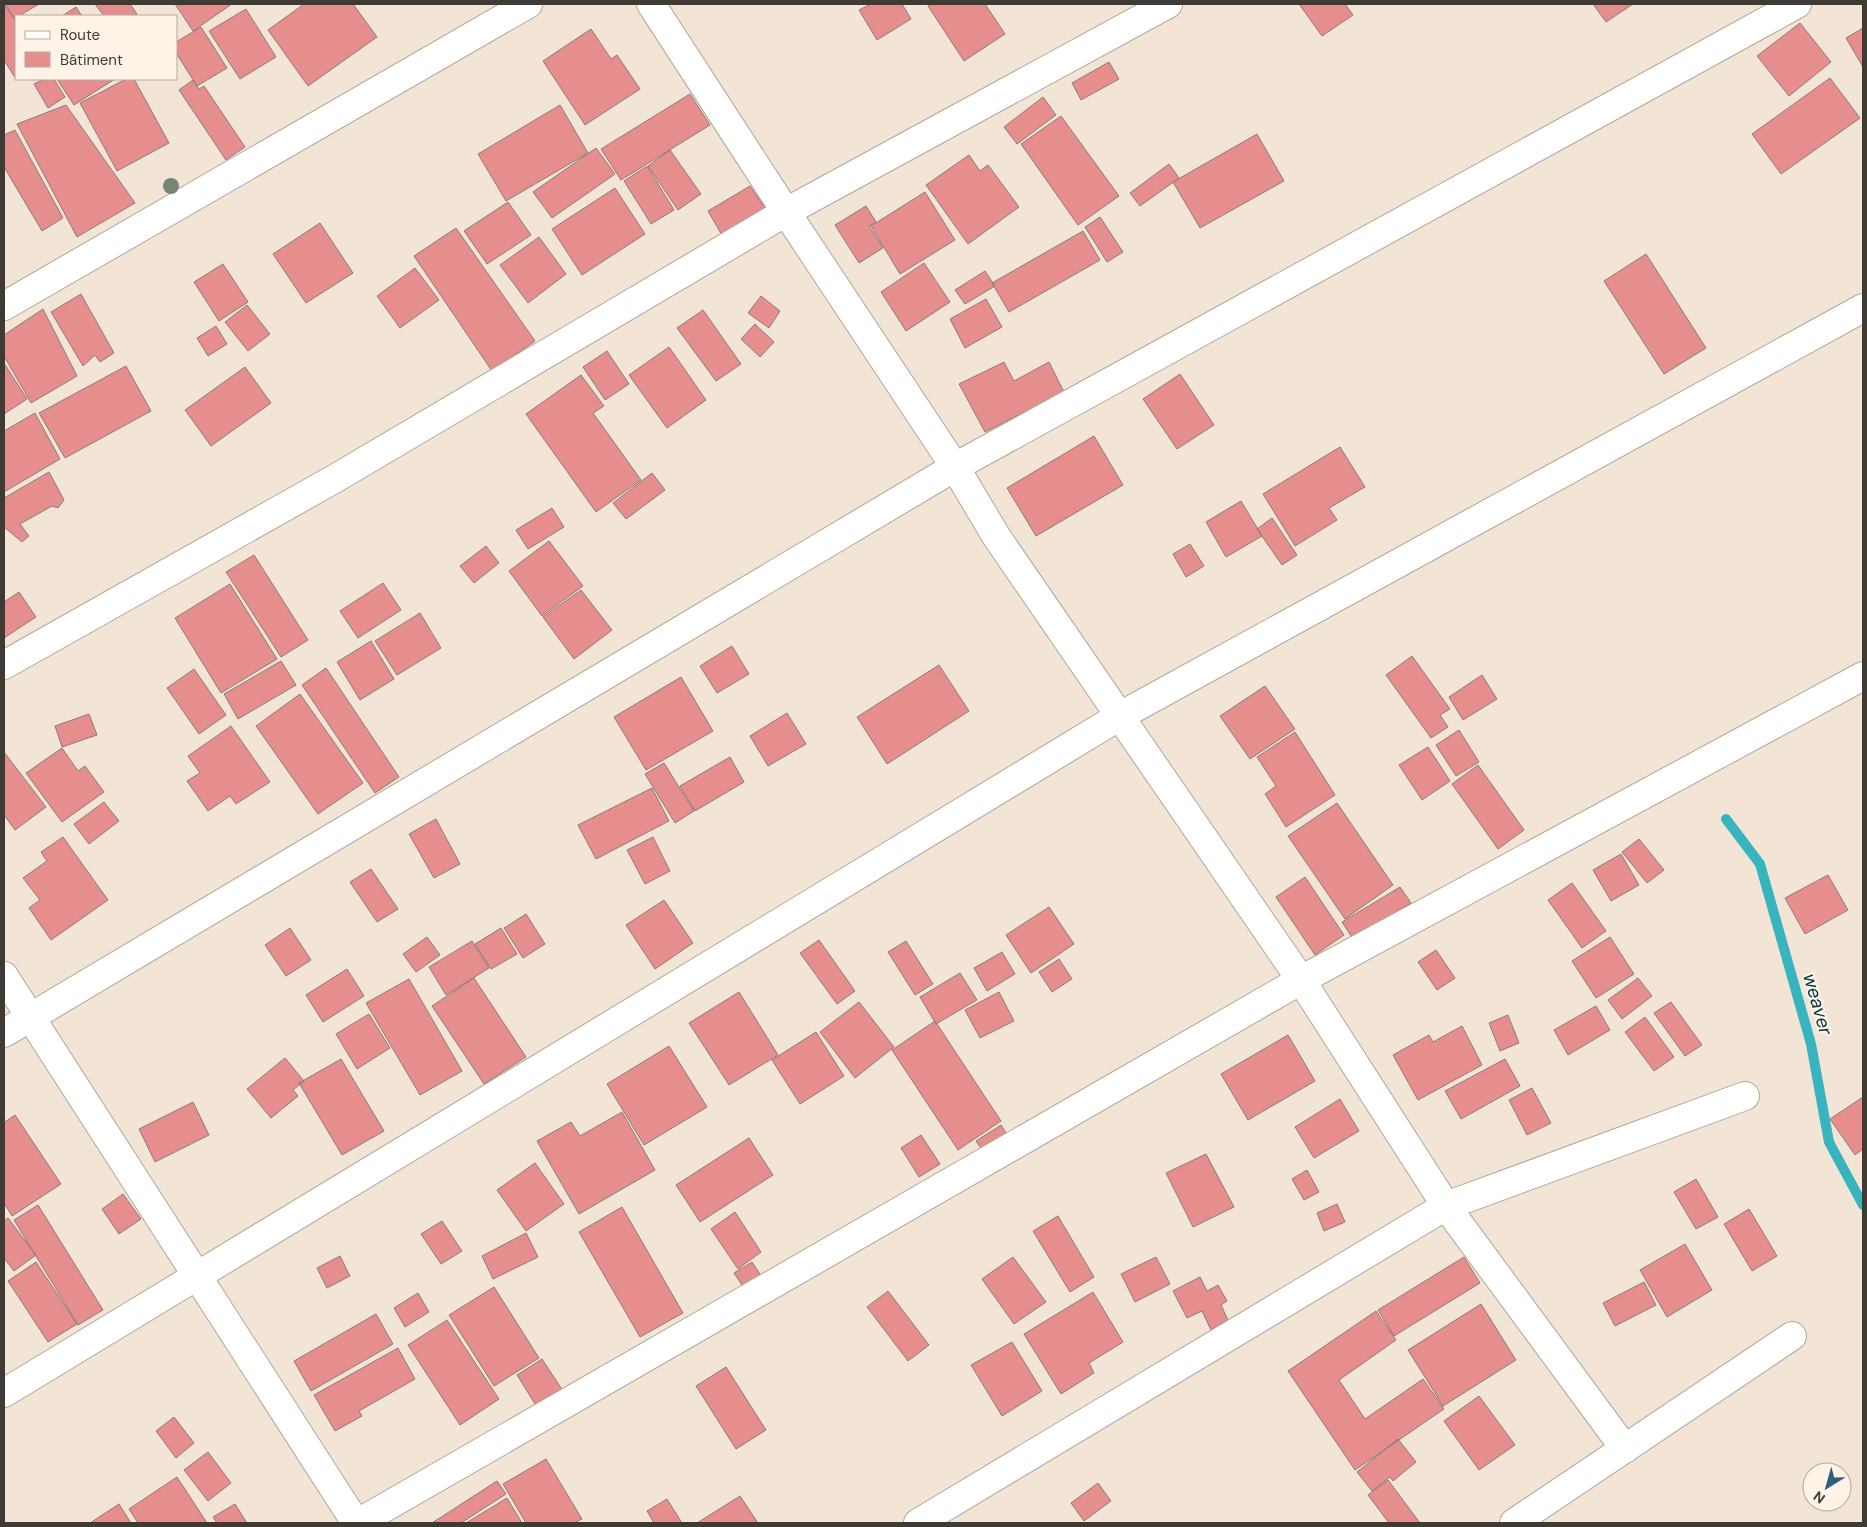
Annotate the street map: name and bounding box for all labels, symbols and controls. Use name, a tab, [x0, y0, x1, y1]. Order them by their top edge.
legend	[15, 15, 178, 80]
text: Route	[60, 25, 100, 45]
text: Bâtiment	[60, 50, 123, 70]
water label: weaver	[1797, 970, 1839, 1039]
north arrow	[1802, 1462, 1852, 1512]
text: N	[1810, 1487, 1829, 1508]

